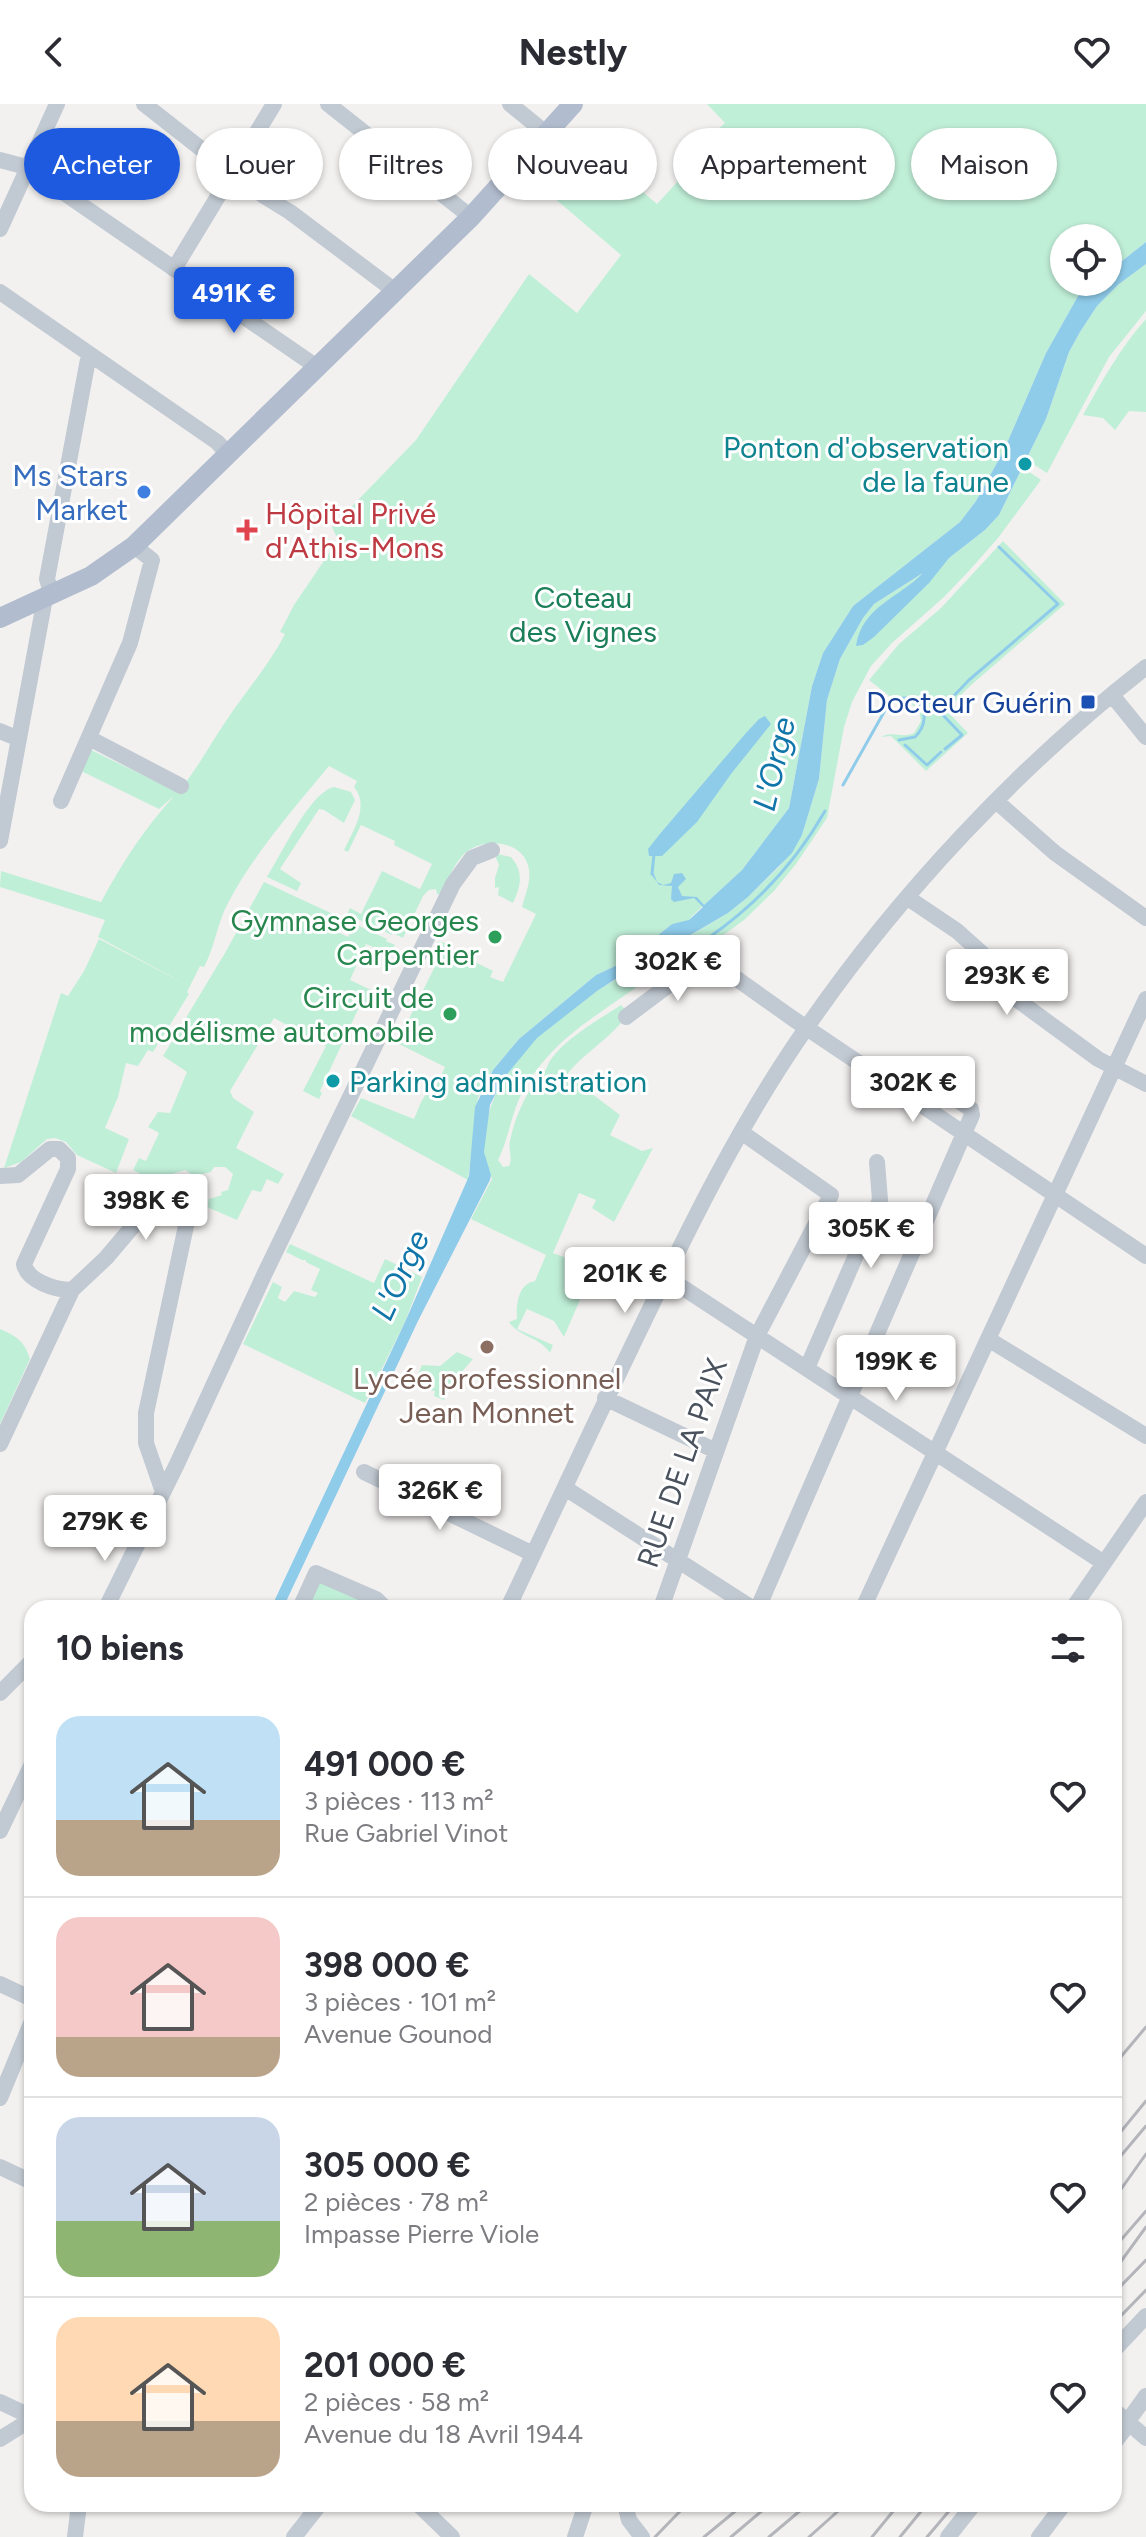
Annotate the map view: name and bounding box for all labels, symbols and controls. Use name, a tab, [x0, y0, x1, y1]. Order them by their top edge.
icon: back	[32, 30, 76, 74]
icon: heart	[1070, 30, 1114, 74]
text: Nestly	[519, 31, 627, 74]
chip: Acheter	[24, 128, 180, 200]
chip: Louer	[196, 128, 323, 200]
chip: Filtres	[339, 128, 472, 200]
chip: Nouveau	[488, 128, 657, 200]
chip: Appartement	[673, 128, 895, 200]
chip: Maison	[911, 128, 1057, 200]
map controls	[1050, 224, 1122, 296]
button: locate	[1050, 224, 1122, 296]
pin: 491K €	[169, 267, 299, 335]
text: 491K €	[192, 277, 276, 309]
place label: Ponton d'observation de la faune	[723, 429, 1009, 500]
marker: Ponton d'observation de la faune	[1016, 455, 1034, 473]
place label: Ms Stars Market	[12, 457, 128, 528]
marker: Ms Stars Market	[135, 483, 153, 501]
place label: Hôpital Privé d'Athis-Mons	[265, 495, 444, 566]
marker: Hôpital Privé d'Athis-Mons	[236, 519, 258, 541]
park label: Coteau des Vignes	[509, 579, 657, 650]
place label: Docteur Guérin	[866, 684, 1072, 721]
marker: Docteur Guérin	[1079, 693, 1097, 711]
water label: L'Orge	[745, 713, 803, 815]
place label: Gymnase Georges Carpentier	[230, 902, 479, 973]
marker: Gymnase Georges Carpentier	[486, 928, 504, 946]
pin: 302K €	[613, 935, 743, 1003]
text: 302K €	[634, 945, 722, 977]
pin: 293K €	[942, 949, 1072, 1017]
text: 293K €	[964, 959, 1050, 991]
place label: Circuit de modélisme automobile	[129, 979, 434, 1050]
marker: Circuit de modélisme automobile	[441, 1005, 459, 1023]
pin: 302K €	[848, 1056, 978, 1124]
place label: Parking administration	[349, 1063, 647, 1100]
text: 302K €	[869, 1066, 957, 1098]
marker: Parking administration	[324, 1072, 342, 1090]
pin: 398K €	[81, 1174, 211, 1242]
text: 398K €	[102, 1184, 190, 1216]
pin: 305K €	[806, 1202, 936, 1270]
text: 305K €	[827, 1212, 915, 1244]
water label: L'Orge	[363, 1224, 437, 1326]
pin: 201K €	[560, 1247, 690, 1315]
text: 201K €	[583, 1257, 667, 1289]
pin: 199K €	[831, 1335, 961, 1403]
marker: Lycée professionnel Jean Monnet	[478, 1338, 496, 1356]
text: 199K €	[855, 1345, 937, 1377]
street label: RUE DE LA PAIX	[629, 1353, 735, 1572]
place label: Lycée professionnel Jean Monnet	[353, 1360, 621, 1431]
pin: 326K €	[375, 1464, 505, 1532]
text: 326K €	[397, 1474, 483, 1506]
pin: 279K €	[40, 1495, 170, 1563]
text: 279K €	[62, 1505, 148, 1537]
icon: filters	[1046, 1626, 1090, 1670]
text: 10 biens	[56, 1628, 184, 1669]
text: 491 000 €	[304, 1744, 466, 1785]
icon: home	[120, 1748, 216, 1844]
icon: heart	[1046, 1774, 1090, 1818]
text: 3 pièces · 113 m²	[304, 1785, 494, 1817]
text: Rue Gabriel Vinot	[304, 1817, 508, 1849]
text: 398 000 €	[304, 1945, 469, 1986]
icon: home	[120, 1949, 216, 2045]
icon: heart	[1046, 1975, 1090, 2019]
text: 3 pièces · 101 m²	[304, 1986, 496, 2018]
text: Avenue Gounod	[304, 2018, 493, 2050]
text: 305 000 €	[304, 2145, 471, 2186]
icon: home	[120, 2149, 216, 2245]
icon: heart	[1046, 2175, 1090, 2219]
text: 2 pièces · 78 m²	[304, 2186, 488, 2218]
text: Impasse Pierre Viole	[304, 2218, 539, 2250]
text: 201 000 €	[304, 2345, 466, 2386]
icon: home	[120, 2349, 216, 2445]
icon: heart	[1046, 2375, 1090, 2419]
text: 2 pièces · 58 m²	[304, 2386, 489, 2418]
text: Avenue du 18 Avril 1944	[304, 2418, 583, 2450]

